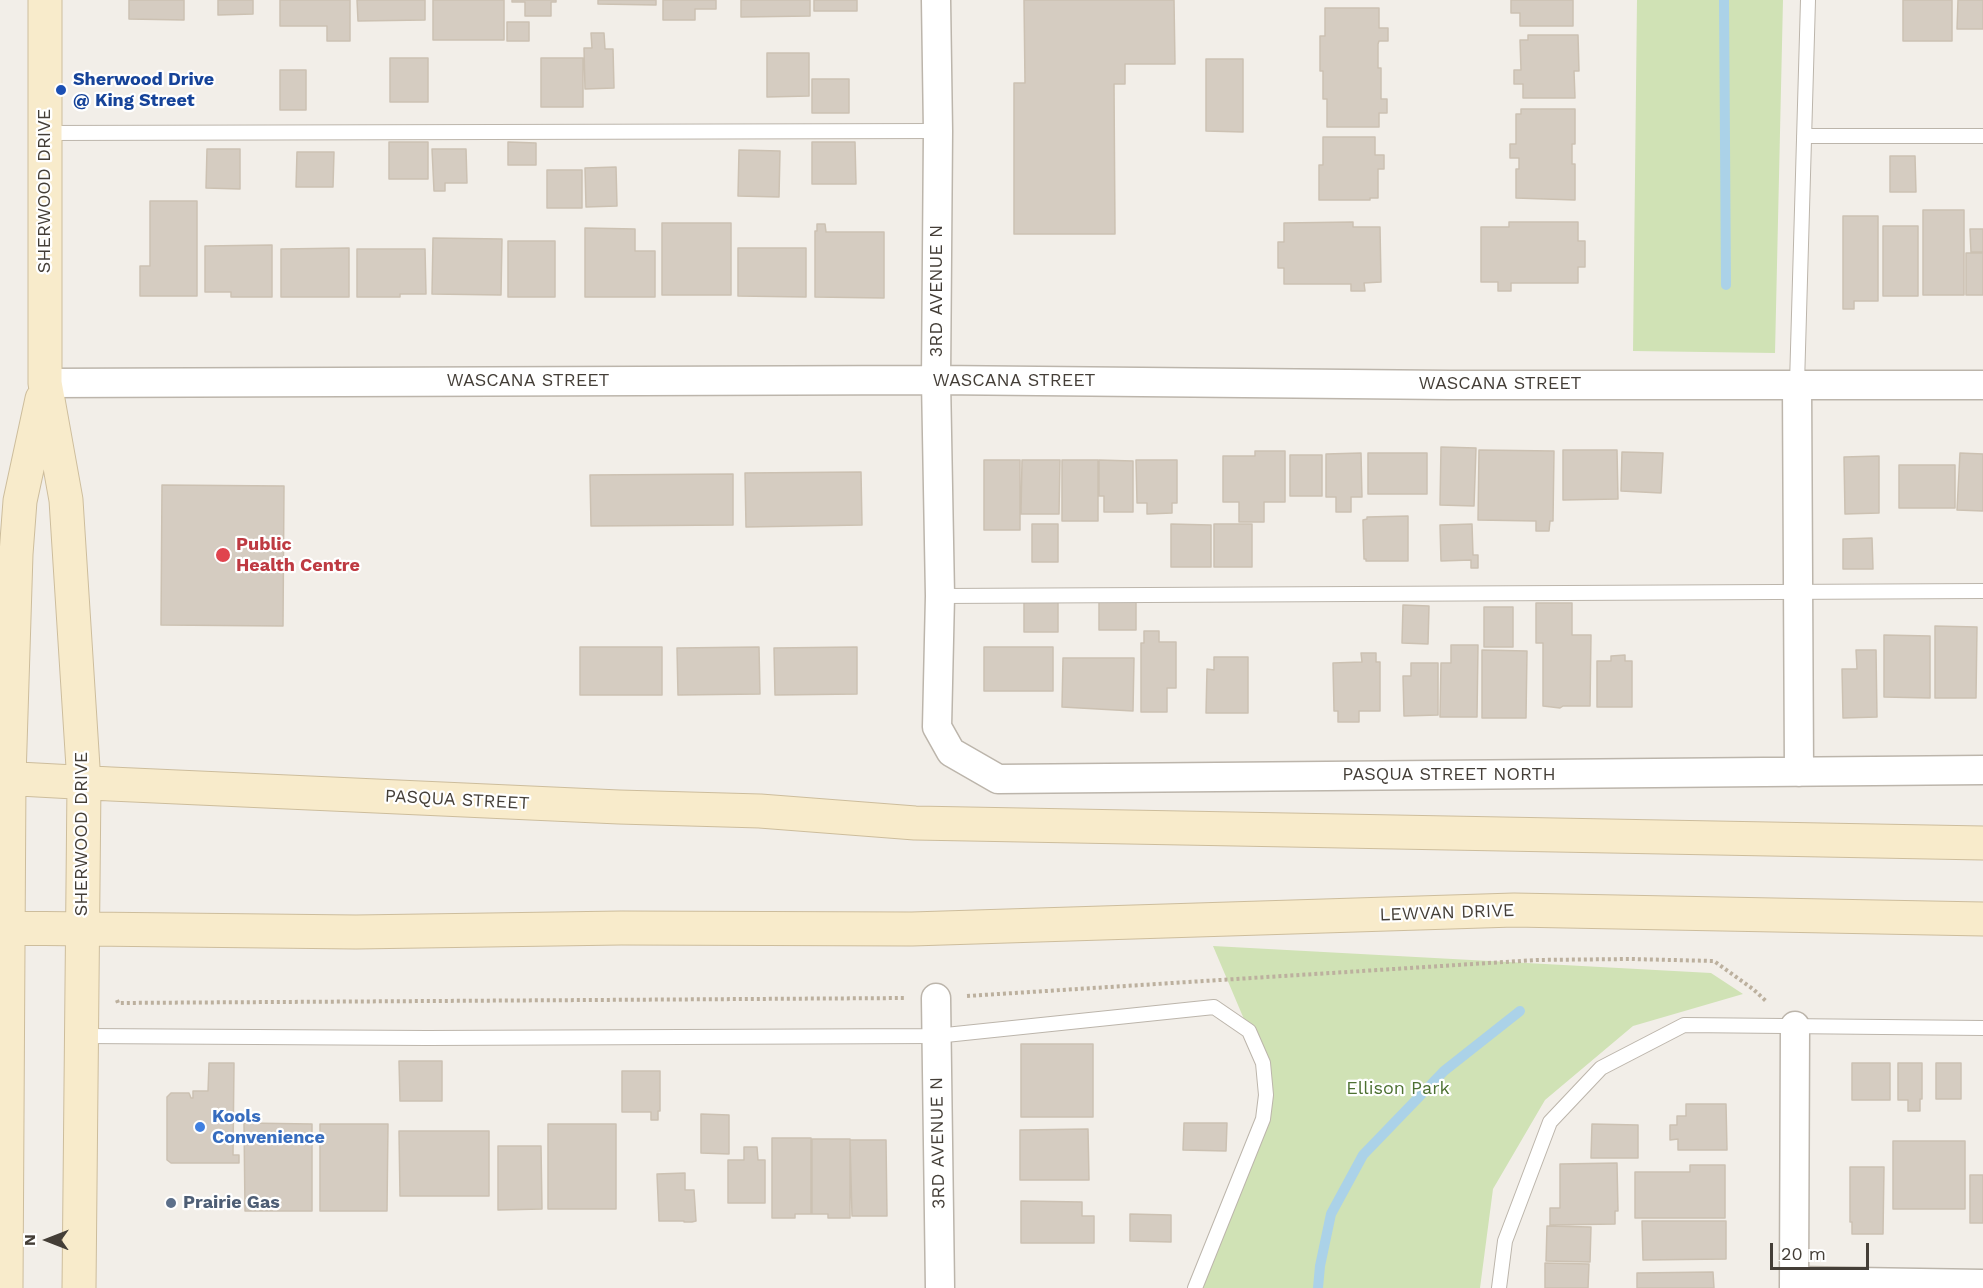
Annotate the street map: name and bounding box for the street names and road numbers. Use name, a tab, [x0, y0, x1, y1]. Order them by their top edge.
street label: SHERWOOD DRIVE	[34, 109, 56, 273]
street label: 3RD AVENUE N	[926, 225, 948, 357]
street label: WASCANA STREET	[447, 370, 609, 392]
street label: WASCANA STREET	[933, 370, 1095, 392]
street label: WASCANA STREET	[1419, 373, 1581, 395]
street label: SHERWOOD DRIVE	[71, 752, 93, 916]
street label: PASQUA STREET NORTH	[1342, 764, 1556, 786]
street label: PASQUA STREET	[384, 785, 530, 815]
street label: LEWVAN DRIVE	[1379, 900, 1515, 926]
street label: 3RD AVENUE N	[926, 1077, 950, 1209]

